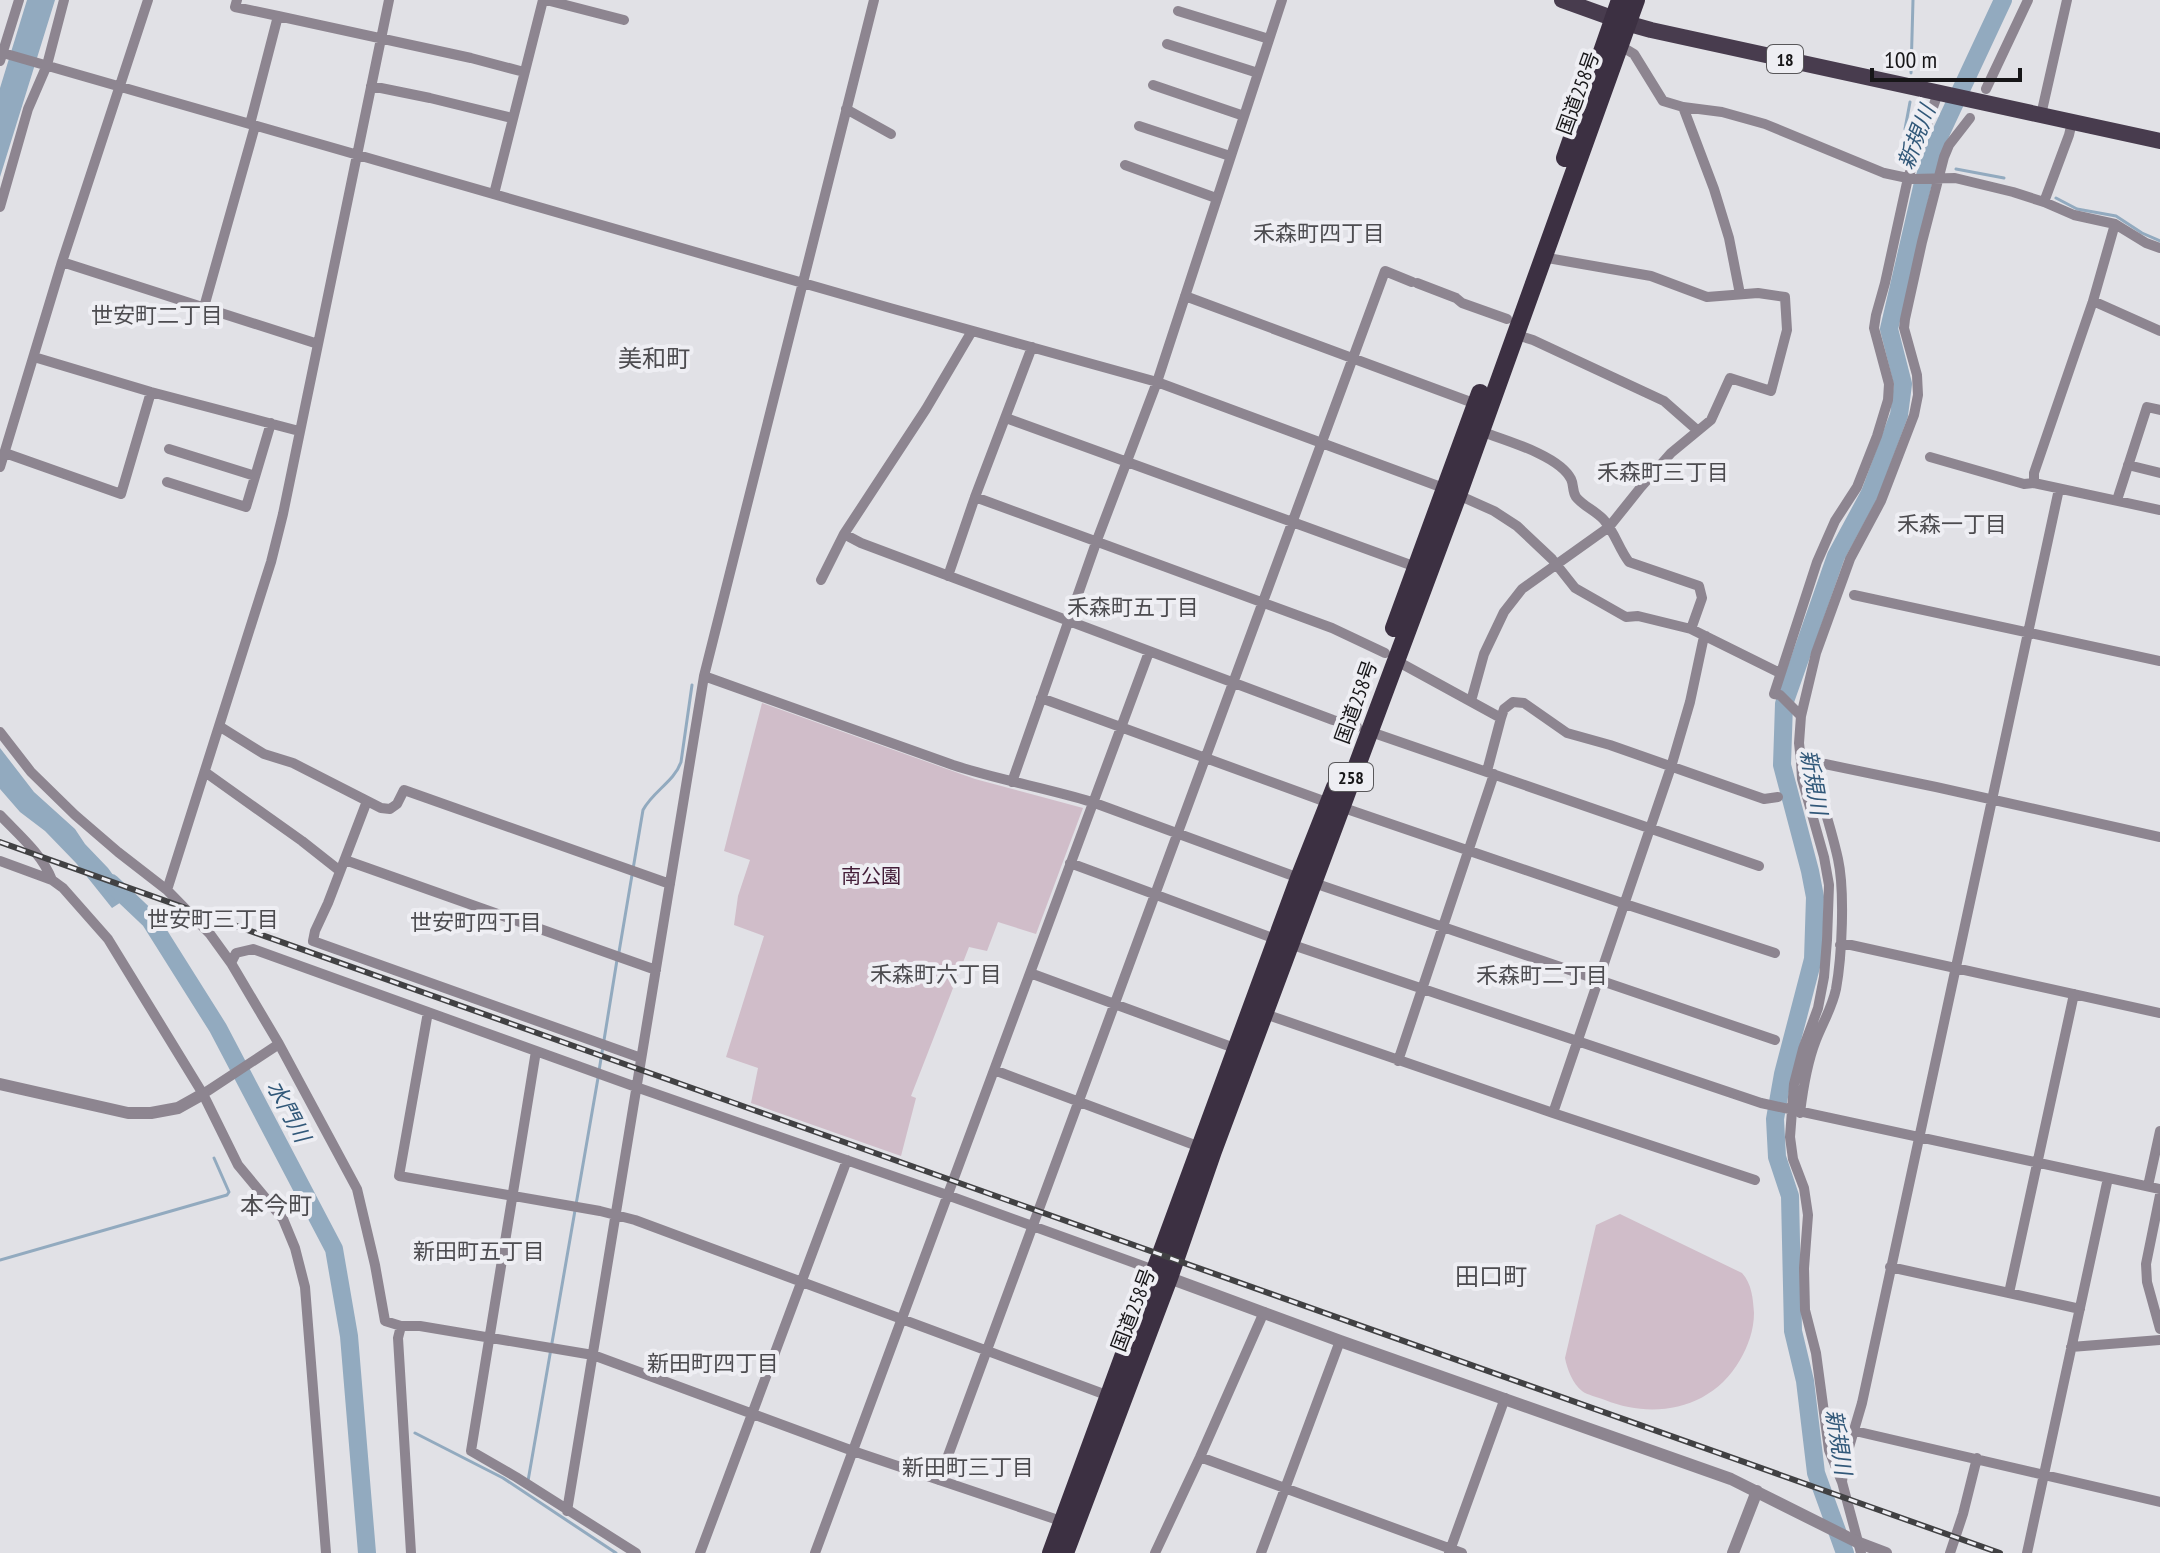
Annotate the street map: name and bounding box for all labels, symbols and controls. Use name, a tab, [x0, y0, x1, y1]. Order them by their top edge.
scale bar	[1872, 32, 2020, 82]
text: 100 m	[1884, 44, 1937, 75]
road number: 18	[1767, 45, 1803, 73]
street label: 国道258号	[1551, 48, 1605, 138]
water label: 新規川	[1891, 99, 1942, 173]
district label: 禾森町四丁目	[1253, 219, 1385, 247]
district label: 世安町二丁目	[91, 301, 223, 329]
district label: 美和町	[618, 343, 690, 374]
district label: 禾森町三丁目	[1597, 458, 1729, 486]
district label: 禾森一丁目	[1897, 510, 2007, 538]
district label: 禾森町五丁目	[1067, 593, 1199, 621]
street label: 国道258号	[1329, 657, 1383, 747]
water label: 新規川	[1794, 747, 1834, 819]
road number: 258	[1329, 763, 1373, 791]
park label: 南公園	[841, 863, 901, 889]
district label: 世安町三丁目	[147, 905, 279, 933]
district label: 世安町四丁目	[410, 908, 542, 936]
district label: 禾森町六丁目	[870, 960, 1002, 988]
district label: 禾森町二丁目	[1476, 961, 1608, 989]
water label: 水門川	[261, 1075, 318, 1148]
district label: 本今町	[240, 1190, 312, 1221]
district label: 新田町五丁目	[413, 1237, 545, 1265]
district label: 田口町	[1455, 1261, 1527, 1292]
street label: 国道258号	[1105, 1265, 1161, 1355]
district label: 新田町四丁目	[647, 1349, 779, 1377]
water label: 新規川	[1820, 1407, 1858, 1479]
district label: 新田町三丁目	[902, 1453, 1034, 1481]

